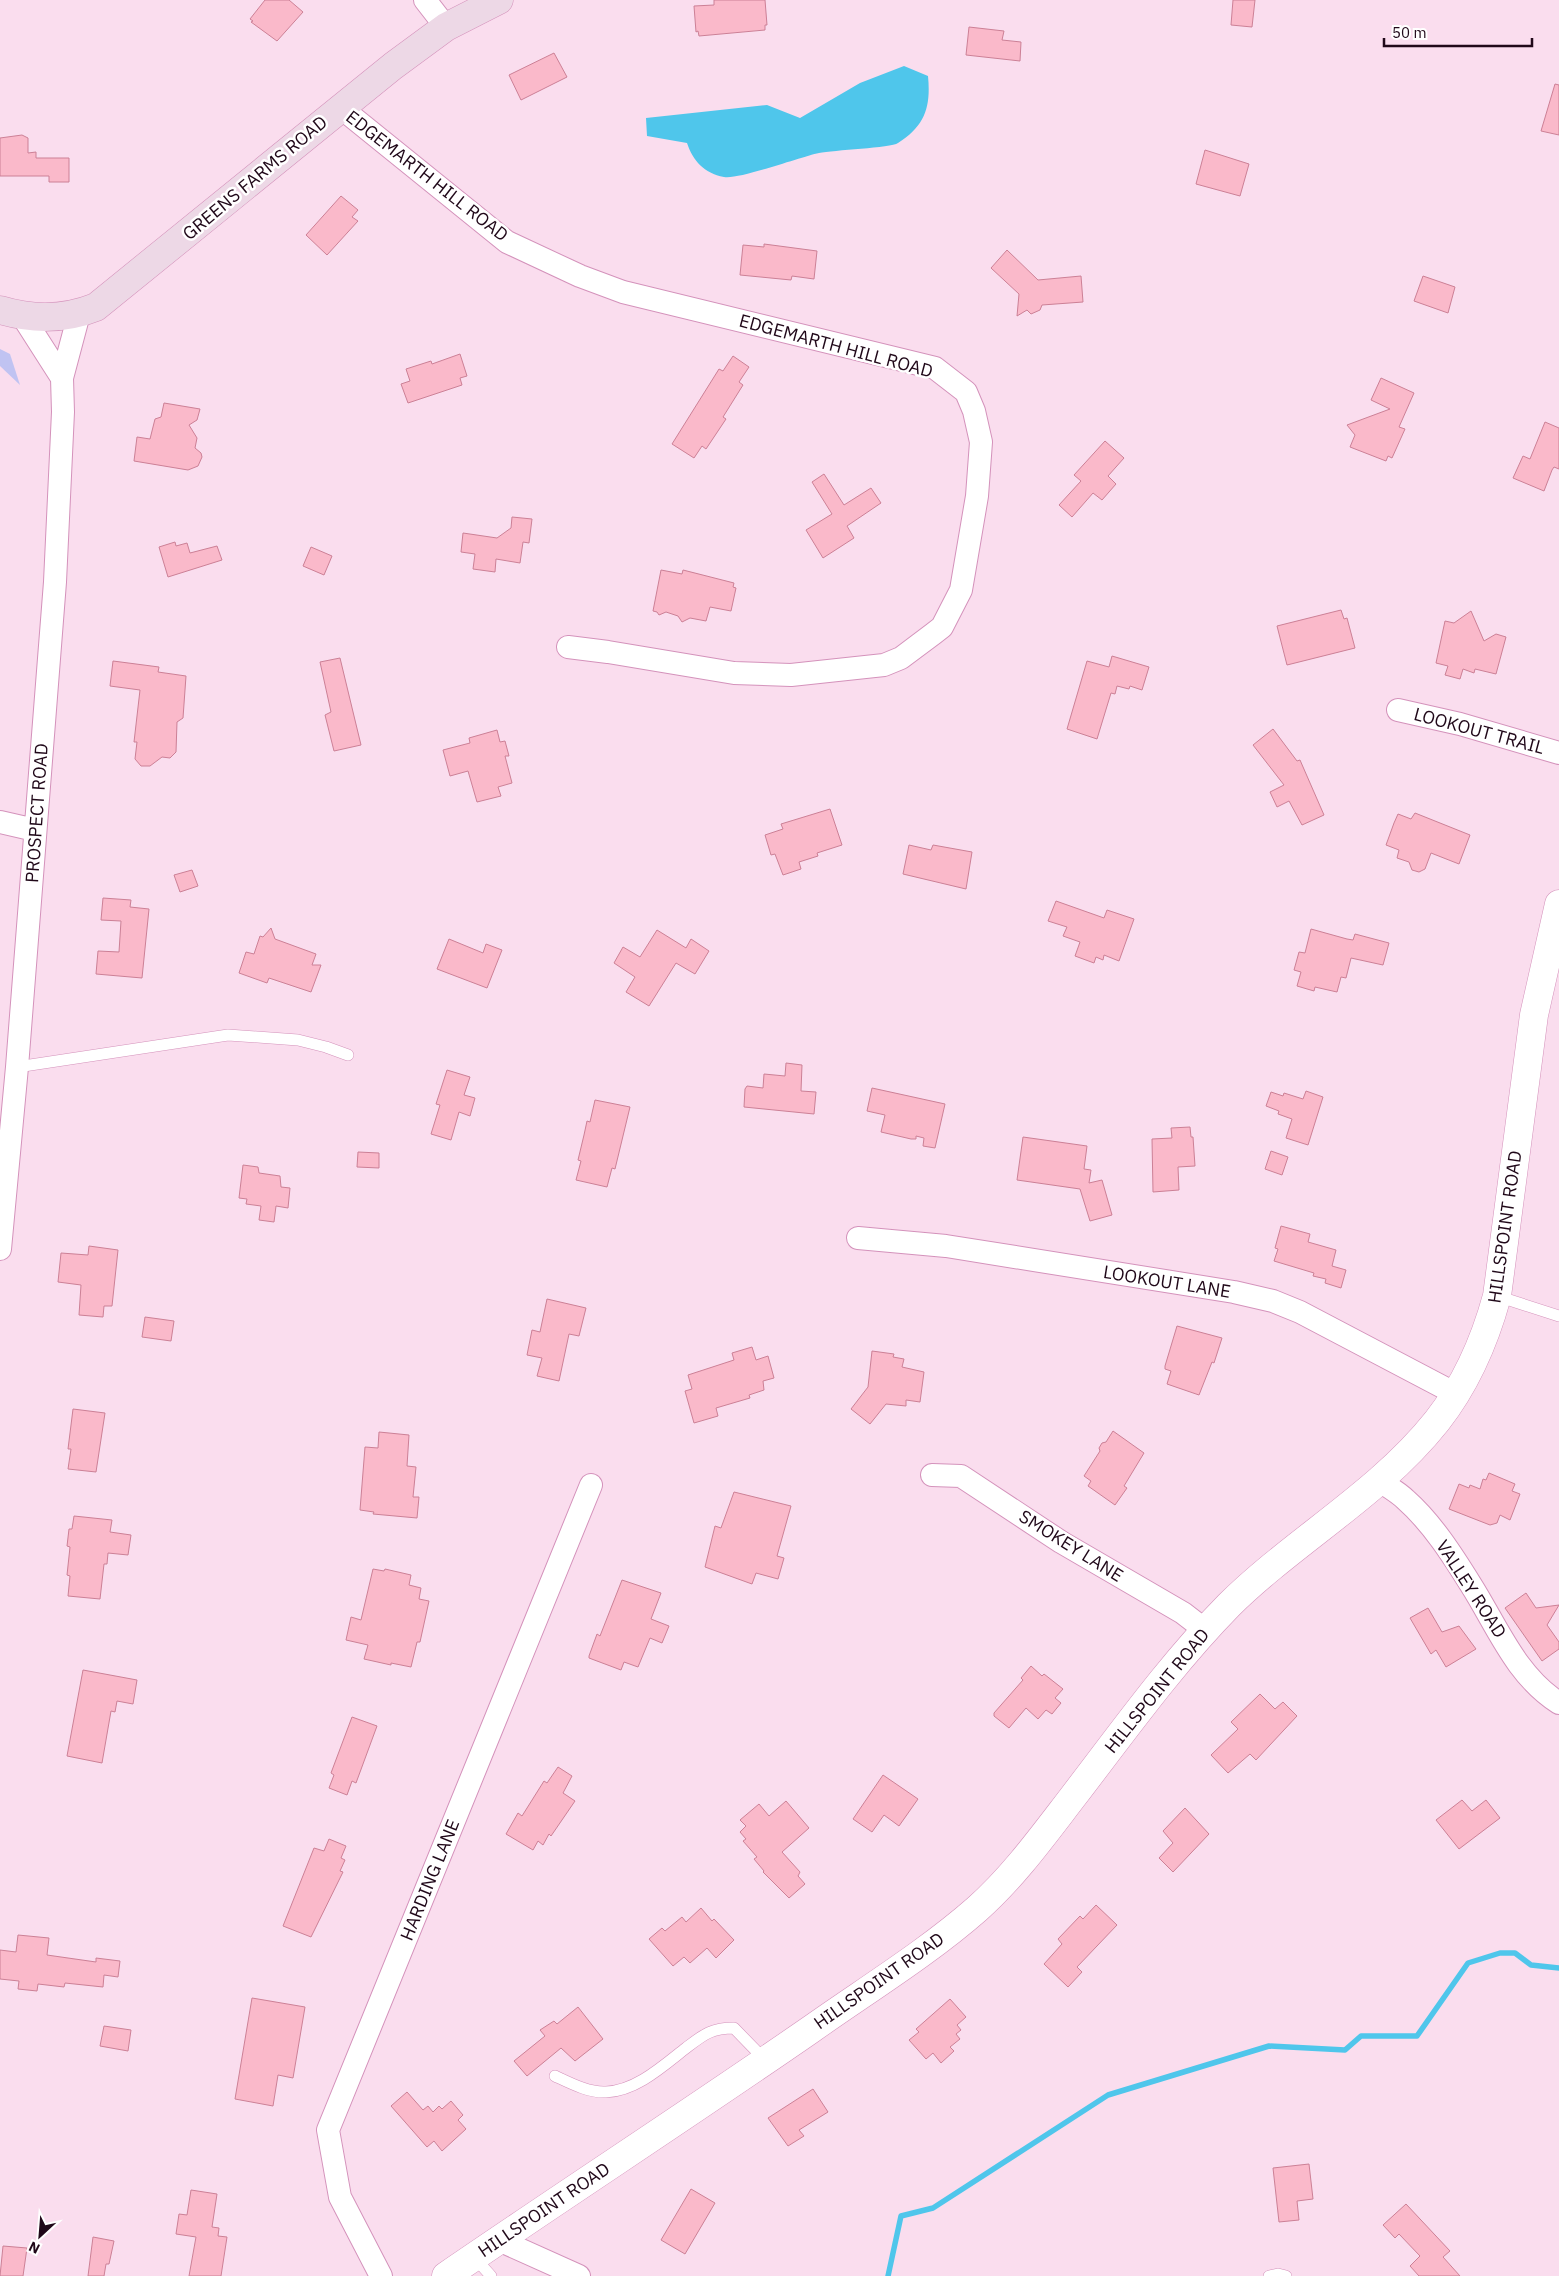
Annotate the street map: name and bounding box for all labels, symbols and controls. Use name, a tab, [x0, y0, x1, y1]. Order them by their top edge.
scale bar	[1384, 15, 1532, 47]
text: 50 m	[1392, 23, 1427, 42]
street label: EDGEMARTH HILL ROAD	[342, 105, 513, 246]
street label: GREENS FARMS ROAD	[178, 110, 332, 245]
street label: EDGEMARTH HILL ROAD	[737, 309, 936, 382]
street label: LOOKOUT TRAIL	[1411, 702, 1547, 759]
street label: PROSPECT ROAD	[20, 742, 53, 884]
street label: HILLSPOINT ROAD	[1482, 1149, 1527, 1305]
street label: LOOKOUT LANE	[1102, 1260, 1232, 1303]
street label: SMOKEY LANE	[1015, 1504, 1128, 1587]
street label: VALLEY ROAD	[1431, 1535, 1512, 1642]
street label: HILLSPOINT ROAD	[1099, 1624, 1214, 1758]
street label: HARDING LANE	[395, 1816, 464, 1944]
street label: HILLSPOINT ROAD	[809, 1927, 948, 2034]
street label: HILLSPOINT ROAD	[473, 2157, 614, 2262]
north arrow	[15, 2211, 65, 2261]
text: N	[26, 2237, 43, 2258]

